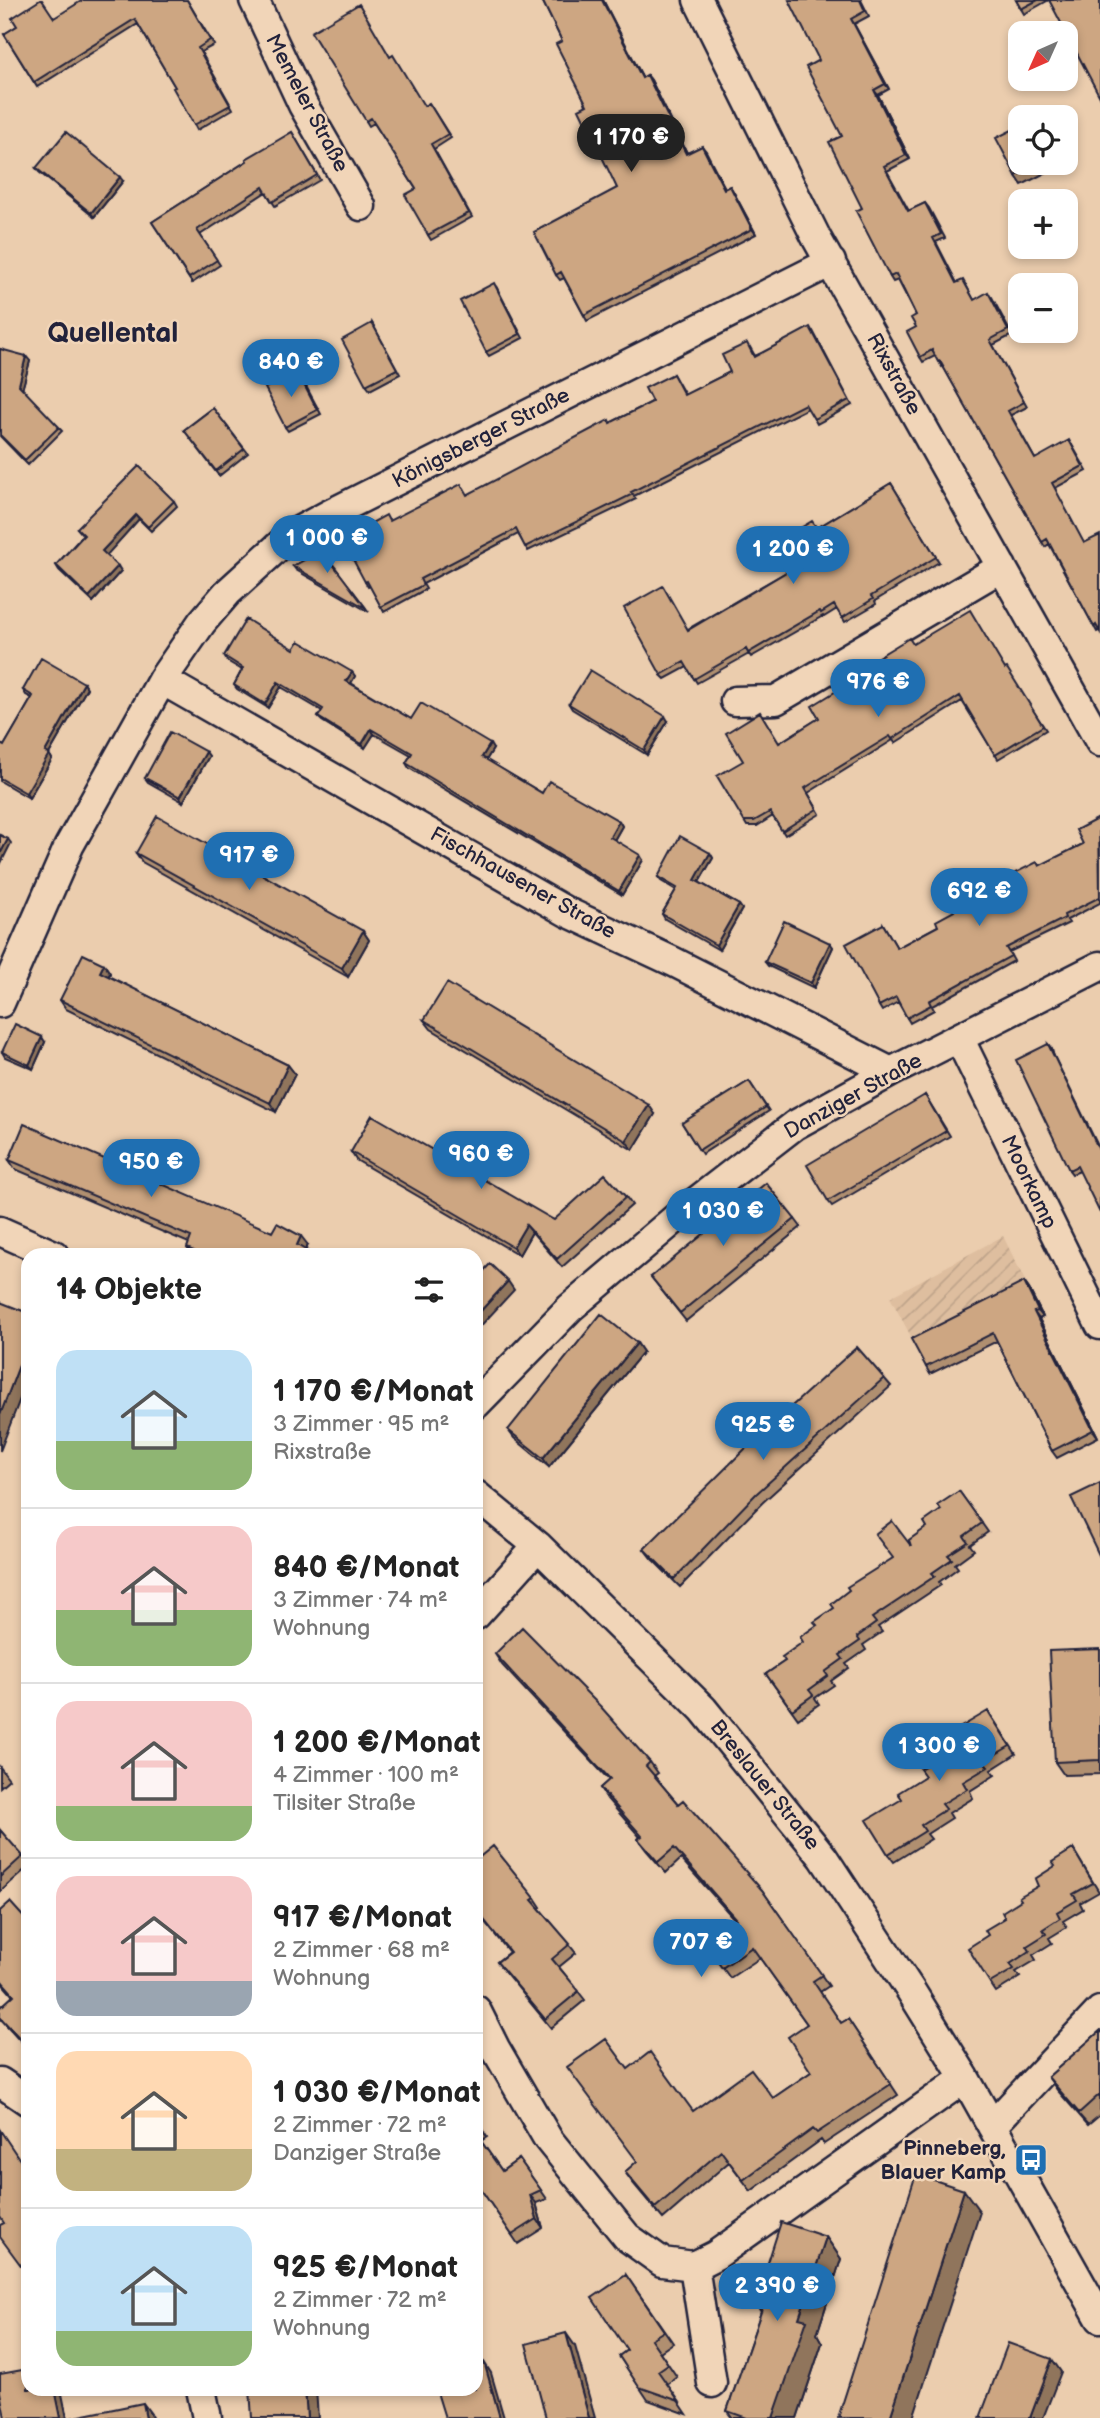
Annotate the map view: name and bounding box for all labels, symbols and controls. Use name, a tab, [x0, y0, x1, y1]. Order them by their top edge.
north arrow	[1008, 21, 1078, 91]
map controls	[1008, 21, 1078, 343]
street label: Memeler Straße	[260, 30, 354, 176]
button: locate	[1008, 105, 1078, 175]
pin: 1 170 €	[566, 114, 696, 174]
text: 1 170 €	[593, 123, 669, 151]
button: +	[1008, 189, 1078, 259]
button: −	[1008, 273, 1078, 343]
district label: Quellental	[48, 317, 178, 350]
street label: Rixstraße	[861, 329, 927, 419]
pin: 840 €	[242, 340, 340, 399]
text: 840 €	[258, 348, 324, 376]
street label: Königsberger Straße	[388, 382, 574, 494]
pin: 1 000 €	[262, 516, 392, 575]
text: 1 000 €	[286, 524, 368, 552]
pin: 1 200 €	[728, 526, 858, 586]
text: 1 200 €	[752, 535, 834, 563]
pin: 976 €	[829, 660, 927, 719]
text: 976 €	[846, 668, 910, 696]
street label: Fischhausener Straße	[426, 822, 620, 944]
pin: 917 €	[200, 832, 298, 892]
text: 917 €	[219, 841, 279, 869]
pin: 692 €	[930, 869, 1028, 928]
text: 692 €	[947, 877, 1011, 905]
street label: Danziger Straße	[780, 1048, 926, 1144]
street label: Moorkamp	[996, 1131, 1062, 1233]
pin: 960 €	[432, 1132, 530, 1191]
pin: 950 €	[102, 1140, 200, 1199]
text: 960 €	[448, 1140, 514, 1168]
text: 950 €	[119, 1148, 183, 1176]
pin: 1 030 €	[658, 1188, 788, 1248]
text: 1 030 €	[682, 1197, 764, 1225]
icon: filters	[410, 1271, 448, 1309]
text: 14 Objekte	[56, 1272, 202, 1308]
text: 1 170 €/Monat	[273, 1374, 474, 1410]
icon: home	[112, 1378, 196, 1462]
pin: 925 €	[714, 1402, 812, 1462]
text: 3 Zimmer · 95 m²	[273, 1410, 449, 1438]
text: 925 €	[731, 1411, 795, 1439]
text: Rixstraße	[273, 1438, 371, 1466]
text: 840 €/Monat	[273, 1550, 459, 1586]
icon: home	[112, 1554, 196, 1638]
text: 3 Zimmer · 74 m²	[273, 1586, 448, 1614]
text: Wohnung	[273, 1614, 370, 1642]
street label: Breslauer Straße	[705, 1715, 825, 1855]
pin: 1 300 €	[874, 1724, 1004, 1783]
text: 1 200 €/Monat	[273, 1725, 481, 1761]
icon: home	[112, 1729, 196, 1813]
text: 1 300 €	[898, 1732, 980, 1760]
text: 4 Zimmer · 100 m²	[273, 1761, 459, 1789]
text: Tilsiter Straße	[273, 1789, 416, 1817]
text: 917 €/Monat	[273, 1900, 452, 1936]
icon: home	[112, 1904, 196, 1988]
pin: 707 €	[652, 1920, 750, 1979]
text: 707 €	[669, 1928, 733, 1956]
text: 2 Zimmer · 68 m²	[273, 1936, 450, 1964]
text: Wohnung	[273, 1964, 370, 1992]
text: 1 030 €/Monat	[273, 2075, 481, 2111]
icon: home	[112, 2079, 196, 2163]
text: 2 Zimmer · 72 m²	[273, 2111, 447, 2139]
place label: Pinneberg, Blauer Kamp	[881, 2136, 1006, 2185]
text: Danziger Straße	[273, 2139, 441, 2167]
bus stop icon: Pinneberg, Blauer Kamp	[1012, 2141, 1050, 2179]
text: 925 €/Monat	[273, 2250, 458, 2286]
icon: home	[112, 2254, 196, 2338]
pin: 2 390 €	[712, 2264, 842, 2323]
text: 2 390 €	[735, 2272, 819, 2300]
text: 2 Zimmer · 72 m²	[273, 2286, 447, 2314]
text: Wohnung	[273, 2314, 370, 2342]

